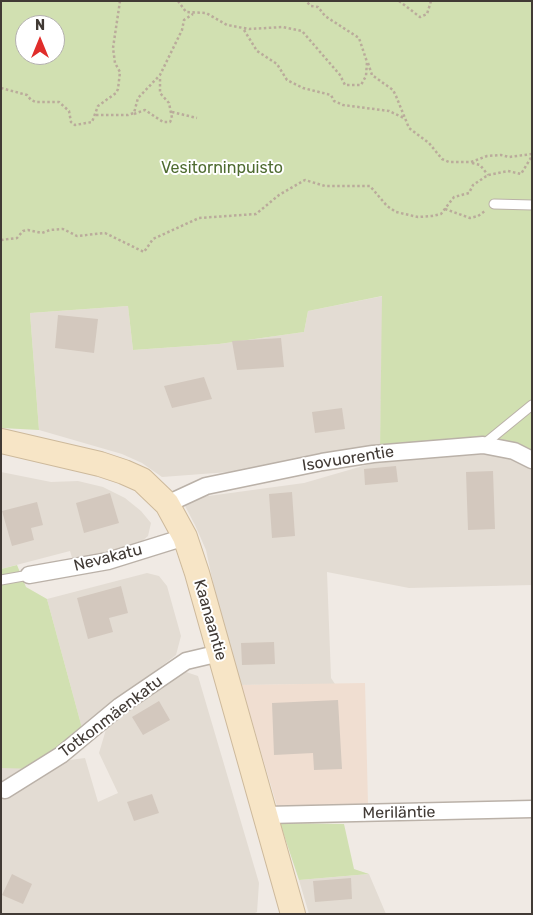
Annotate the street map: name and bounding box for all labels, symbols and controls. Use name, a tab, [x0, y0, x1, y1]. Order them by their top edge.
north arrow	[15, 15, 65, 65]
text: N	[35, 17, 45, 34]
park label: Vesitorninpuisto	[161, 158, 283, 178]
street label: Isovuorentie	[301, 442, 395, 476]
street label: Nevakatu	[72, 540, 144, 576]
street label: Kaanaantie	[189, 577, 231, 663]
street label: Totkonmäenkatu	[56, 672, 166, 762]
street label: Meriläntie	[362, 803, 436, 823]

